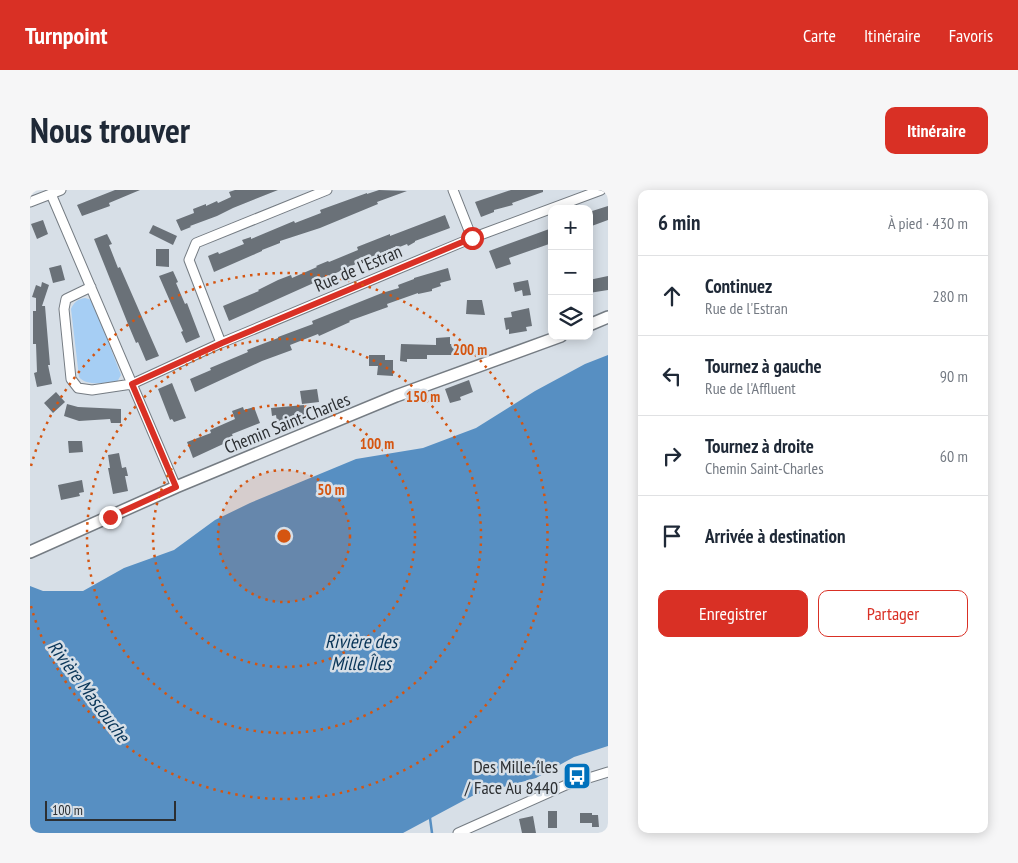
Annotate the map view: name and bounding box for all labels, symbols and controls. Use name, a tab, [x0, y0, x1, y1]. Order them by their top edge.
text: Turnpoint	[25, 20, 107, 51]
text: Carte	[803, 24, 836, 47]
text: Itinéraire	[864, 24, 921, 47]
text: Favoris	[949, 24, 993, 47]
text: Nous trouver	[30, 107, 190, 153]
button: Itinéraire	[885, 107, 988, 154]
map controls	[548, 205, 593, 340]
button: +	[548, 205, 593, 250]
text: 6 min	[658, 209, 700, 236]
text: À pied · 430 m	[888, 213, 968, 233]
route start	[461, 227, 484, 250]
street label: Rue de l'Estran	[311, 239, 405, 297]
button: −	[548, 250, 593, 295]
text: Continuez	[705, 274, 772, 298]
icon: ahead	[658, 282, 686, 310]
text: 280 m	[933, 286, 968, 306]
button: layers	[548, 295, 593, 340]
text: Rue de l'Estran	[705, 298, 788, 318]
text: 200 m	[453, 340, 487, 359]
text: Tournez à gauche	[705, 354, 822, 378]
icon: left	[658, 362, 686, 390]
text: 90 m	[940, 366, 968, 386]
text: Rue de l'Affluent	[705, 378, 796, 398]
street label: Chemin Saint-Charles	[221, 387, 353, 459]
text: 150 m	[406, 387, 440, 406]
text: 100 m	[360, 434, 394, 453]
text: Tournez à droite	[705, 434, 814, 458]
icon: right	[658, 442, 686, 470]
text: 60 m	[940, 446, 968, 466]
text: Chemin Saint-Charles	[705, 458, 824, 478]
text: 50 m	[317, 480, 345, 499]
route end	[99, 506, 122, 529]
icon: arrive	[658, 522, 686, 550]
text: Arrivée à destination	[705, 524, 846, 548]
centre of rings	[275, 527, 293, 545]
button: Enregistrer	[658, 590, 808, 637]
button: Partager	[818, 590, 968, 637]
water label: Rivière des Mille Îles	[325, 629, 399, 675]
water label: Rivière Mascouche	[43, 635, 136, 748]
place label: Des Mille-îles / Face Au 8440	[464, 755, 558, 799]
bus stop icon: Des Mille-îles / Face Au 8440	[562, 761, 592, 791]
scale bar	[45, 798, 176, 821]
text: 100 m	[52, 801, 83, 819]

